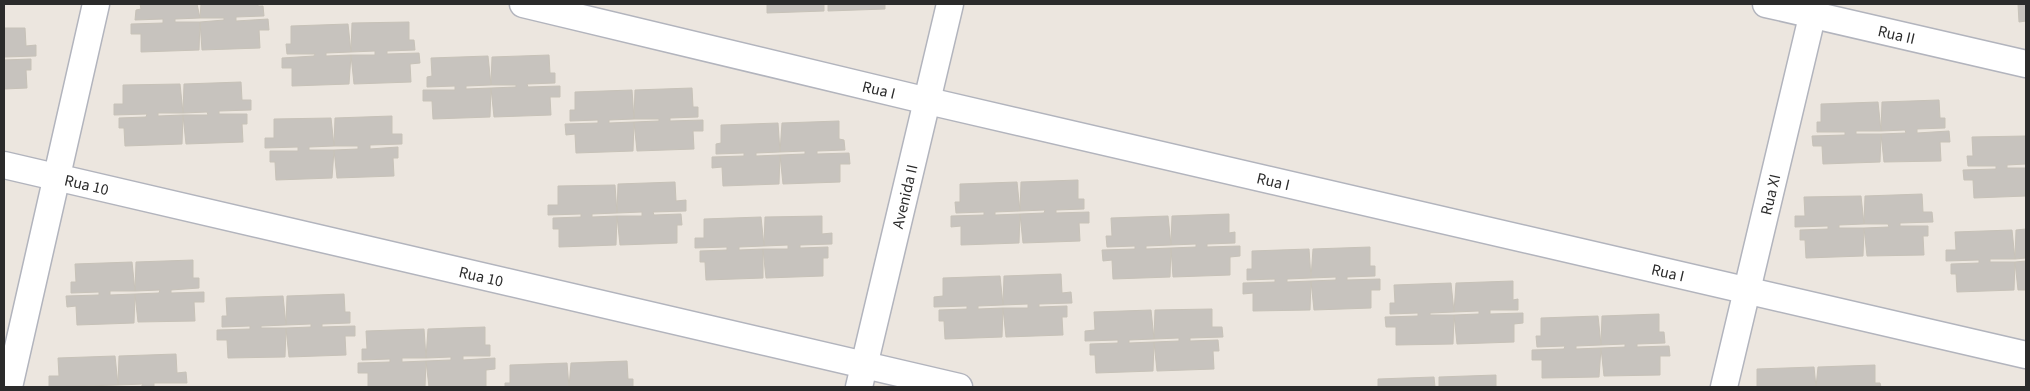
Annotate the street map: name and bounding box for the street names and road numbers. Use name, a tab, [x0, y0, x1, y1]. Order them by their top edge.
street label: Rua II	[1876, 20, 1917, 50]
street label: Rua I	[860, 76, 897, 105]
street label: Avenida II	[887, 162, 924, 231]
street label: Rua I	[1254, 167, 1292, 196]
street label: Rua 10	[62, 169, 111, 201]
street label: Rua XI	[1755, 172, 1786, 217]
street label: Rua I	[1649, 259, 1686, 288]
street label: Rua 10	[457, 261, 506, 293]

